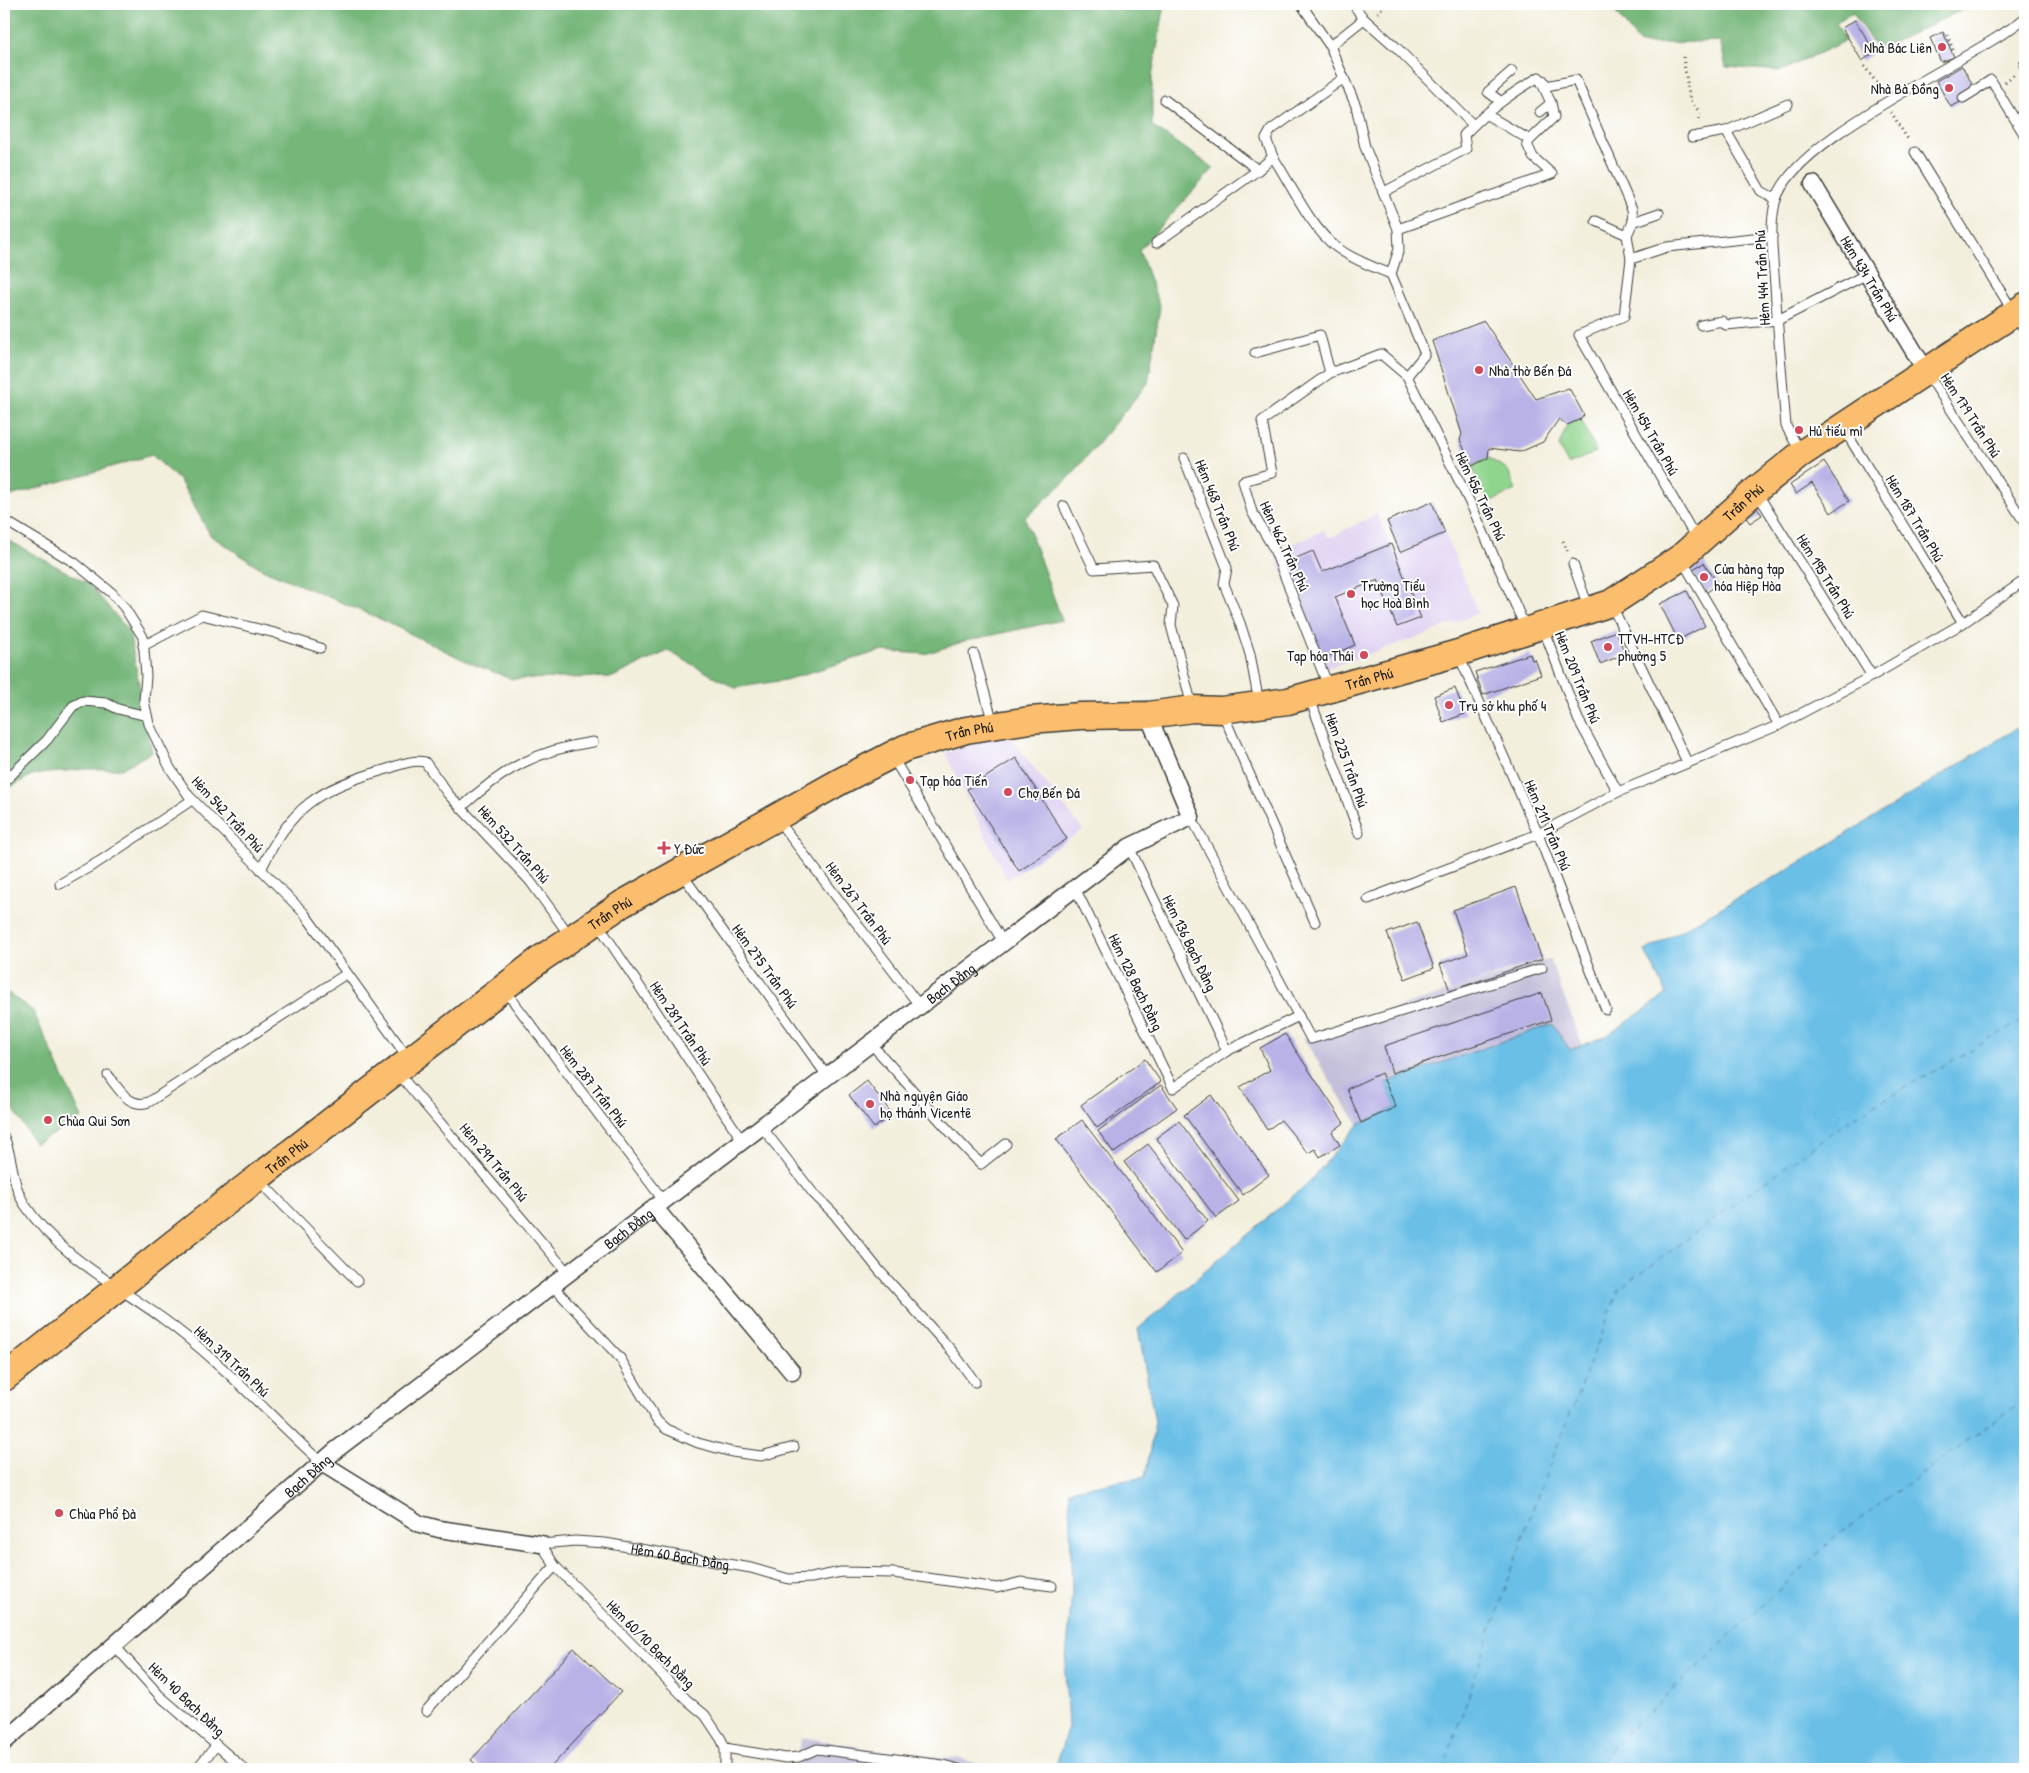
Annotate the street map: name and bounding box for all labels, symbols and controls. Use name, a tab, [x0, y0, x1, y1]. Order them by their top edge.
place label: Nhà Bác Liên	[1864, 37, 1932, 58]
marker: Nhà Bác Liên	[1936, 41, 1948, 53]
place label: Nhà Bà Đồng	[1871, 78, 1939, 99]
marker: Nhà Bà Đồng	[1943, 82, 1955, 94]
street label: Hẻm 444 Trần Phú	[1749, 230, 1775, 326]
street label: Hẻm 434 Trần Phú	[1836, 231, 1904, 325]
place label: Nhà thờ Bến Đá	[1489, 360, 1572, 381]
marker: Nhà thờ Bến Đá	[1473, 364, 1485, 376]
street label: Hẻm 179 Trần Phú	[1936, 369, 2006, 461]
street label: Hẻm 454 Trần Phú	[1618, 385, 1684, 479]
place label: Hủ tiếu mì	[1809, 420, 1863, 441]
marker: Hủ tiếu mì	[1793, 424, 1805, 436]
street label: Hẻm 456 Trần Phú	[1450, 448, 1512, 544]
street label: Hẻm 468 Trần Phú	[1190, 456, 1246, 554]
street label: Hẻm 187 Trần Phú	[1881, 471, 1949, 565]
street label: Trần Phú	[1718, 478, 1768, 526]
street label: Hẻm 462 Trần Phú	[1255, 498, 1315, 594]
street label: Hẻm 195 Trần Phú	[1792, 530, 1860, 622]
place label: Cửa hàng tạp hóa Hiệp Hòa	[1714, 558, 1785, 596]
marker: Cửa hàng tạp hóa Hiệp Hòa	[1698, 571, 1710, 583]
place label: Trường Tiểu học Hoà Bình	[1361, 575, 1429, 613]
marker: Trường Tiểu học Hoà Bình	[1345, 588, 1357, 600]
street label: Hẻm 209 Trần Phú	[1550, 628, 1606, 726]
place label: TTVH-HTCĐ phường 5	[1618, 628, 1684, 666]
marker: TTVH-HTCĐ phường 5	[1602, 641, 1614, 653]
place label: Tạp hóa Thái	[1287, 645, 1354, 666]
marker: Tạp hóa Thái	[1358, 649, 1370, 661]
street label: Trần Phú	[1343, 661, 1395, 695]
place label: Trụ sở khu phố 4	[1459, 695, 1547, 716]
marker: Trụ sở khu phố 4	[1443, 699, 1455, 711]
street label: Hẻm 225 Trần Phú	[1320, 710, 1374, 810]
street label: Trần Phú	[943, 715, 995, 746]
place label: Tạp hóa Tiến	[920, 770, 988, 791]
street label: Hẻm 542 Trần Phú	[187, 771, 269, 857]
marker: Tạp hóa Tiến	[904, 774, 916, 786]
street label: Hẻm 211 Trần Phú	[1519, 777, 1577, 873]
place label: Chợ Bến Đá	[1018, 782, 1080, 803]
marker: Chợ Bến Đá	[1002, 786, 1014, 798]
street label: Hẻm 532 Trần Phú	[473, 800, 555, 888]
place label: Y Đức	[674, 838, 704, 859]
marker: Y Đức	[658, 842, 670, 854]
street label: Hẻm 267 Trần Phú	[821, 857, 897, 949]
street label: Trần Phú	[584, 890, 635, 935]
street label: Hẻm 136 Bạch Đằng	[1158, 891, 1223, 995]
street label: Hẻm 275 Trần Phú	[727, 920, 803, 1012]
street label: Hẻm 128 Bạch Đằng	[1103, 930, 1169, 1034]
street label: Bạch Đằng	[921, 957, 980, 1008]
street label: Hẻm 281 Trần Phú	[645, 977, 717, 1069]
street label: Hẻm 287 Trần Phú	[555, 1040, 633, 1132]
place label: Nhà nguyện Giáo họ thánh Vicentê	[880, 1085, 971, 1123]
marker: Nhà nguyện Giáo họ thánh Vicentê	[864, 1098, 876, 1110]
place label: Chùa Qui Sơn	[58, 1110, 130, 1131]
marker: Chùa Qui Sơn	[42, 1114, 54, 1126]
street label: Hẻm 291 Trần Phú	[455, 1118, 533, 1206]
street label: Trần Phú	[260, 1133, 312, 1179]
street label: Bạch Đằng	[599, 1202, 657, 1253]
street label: Hẻm 319 Trần Phú	[190, 1321, 274, 1401]
street label: Bạch Đằng	[279, 1448, 336, 1502]
place label: Chùa Phổ Đà	[69, 1503, 136, 1524]
marker: Chùa Phổ Đà	[53, 1507, 65, 1519]
street label: Hẻm 60 Bạch Đằng	[630, 1537, 732, 1575]
street label: Hẻm 60/10 Bạch Đằng	[602, 1595, 700, 1693]
street label: Hẻm 40 Bạch Đằng	[144, 1657, 230, 1741]

